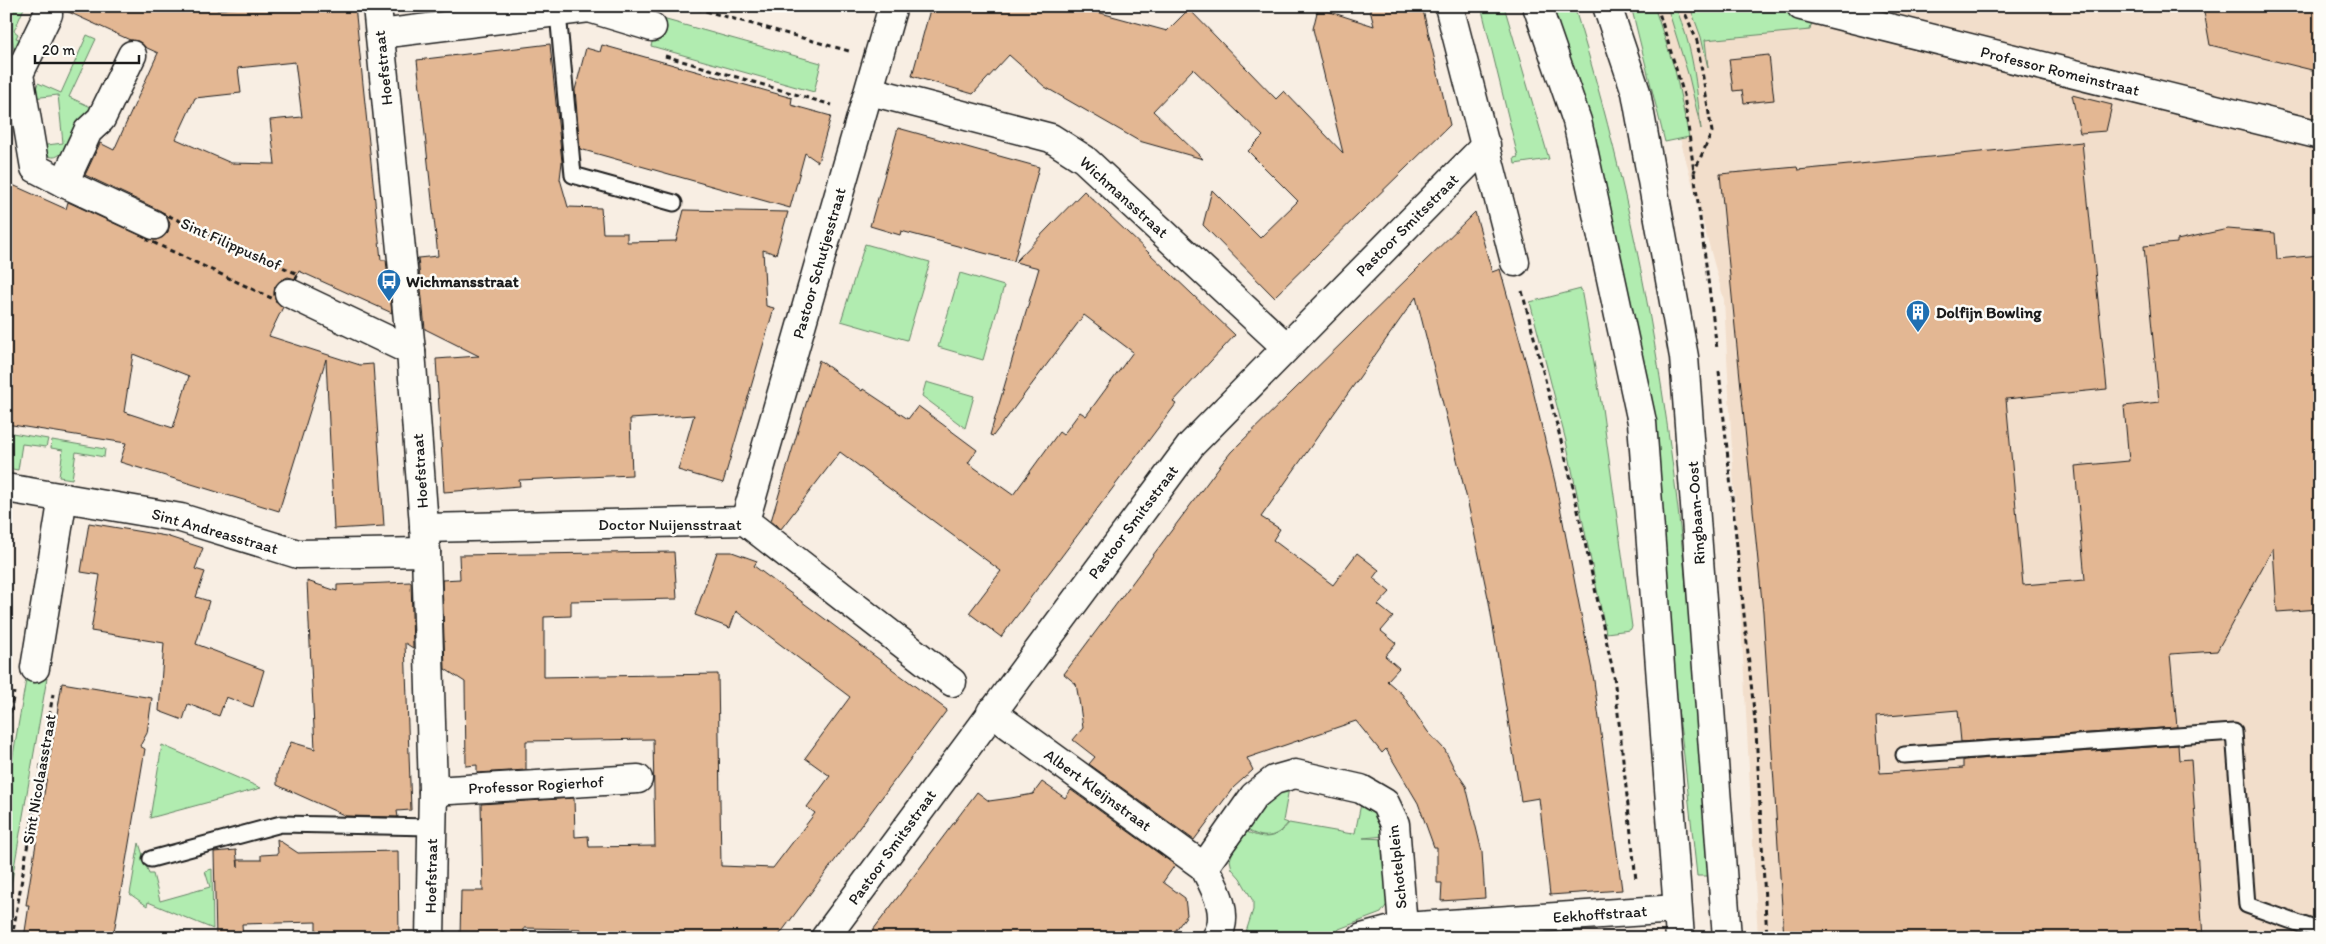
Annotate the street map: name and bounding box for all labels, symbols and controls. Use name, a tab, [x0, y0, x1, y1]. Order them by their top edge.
street label: Hoefstraat	[370, 30, 396, 106]
scale bar	[35, 32, 139, 64]
text: 20 m	[42, 41, 76, 59]
street label: Professor Romeinstraat	[1979, 42, 2141, 100]
street label: Wichmansstraat	[1076, 152, 1172, 242]
street label: Pastoor Smitsstraat	[1352, 170, 1462, 280]
street label: Pastoor Schutjesstraat	[788, 185, 850, 341]
street label: Sint Filippushof	[178, 213, 284, 275]
bus stop icon: Wichmansstraat	[376, 268, 402, 302]
place label: Wichmansstraat	[406, 272, 519, 291]
building icon: Dolfijn Bowling	[1905, 299, 1931, 333]
place label: Dolfijn Bowling	[1936, 303, 2042, 323]
street label: Hoefstraat	[408, 433, 432, 509]
street label: Pastoor Smitsstraat	[1084, 461, 1182, 583]
street label: Ringbaan-Oost	[1683, 461, 1709, 565]
street label: Sint Andreasstraat	[150, 504, 280, 558]
street label: Doctor Nuijensstraat	[598, 515, 742, 534]
street label: Sint Nicolaasstraat	[18, 712, 60, 846]
street label: Albert Kleijnstraat	[1041, 745, 1155, 835]
street label: Professor Rogierhof	[468, 772, 605, 798]
street label: Pastoor Smitsstraat	[844, 786, 940, 908]
street label: Schotelplein	[1383, 824, 1411, 910]
street label: Hoefstraat	[421, 838, 441, 914]
street label: Eekhoffstraat	[1552, 901, 1648, 927]

